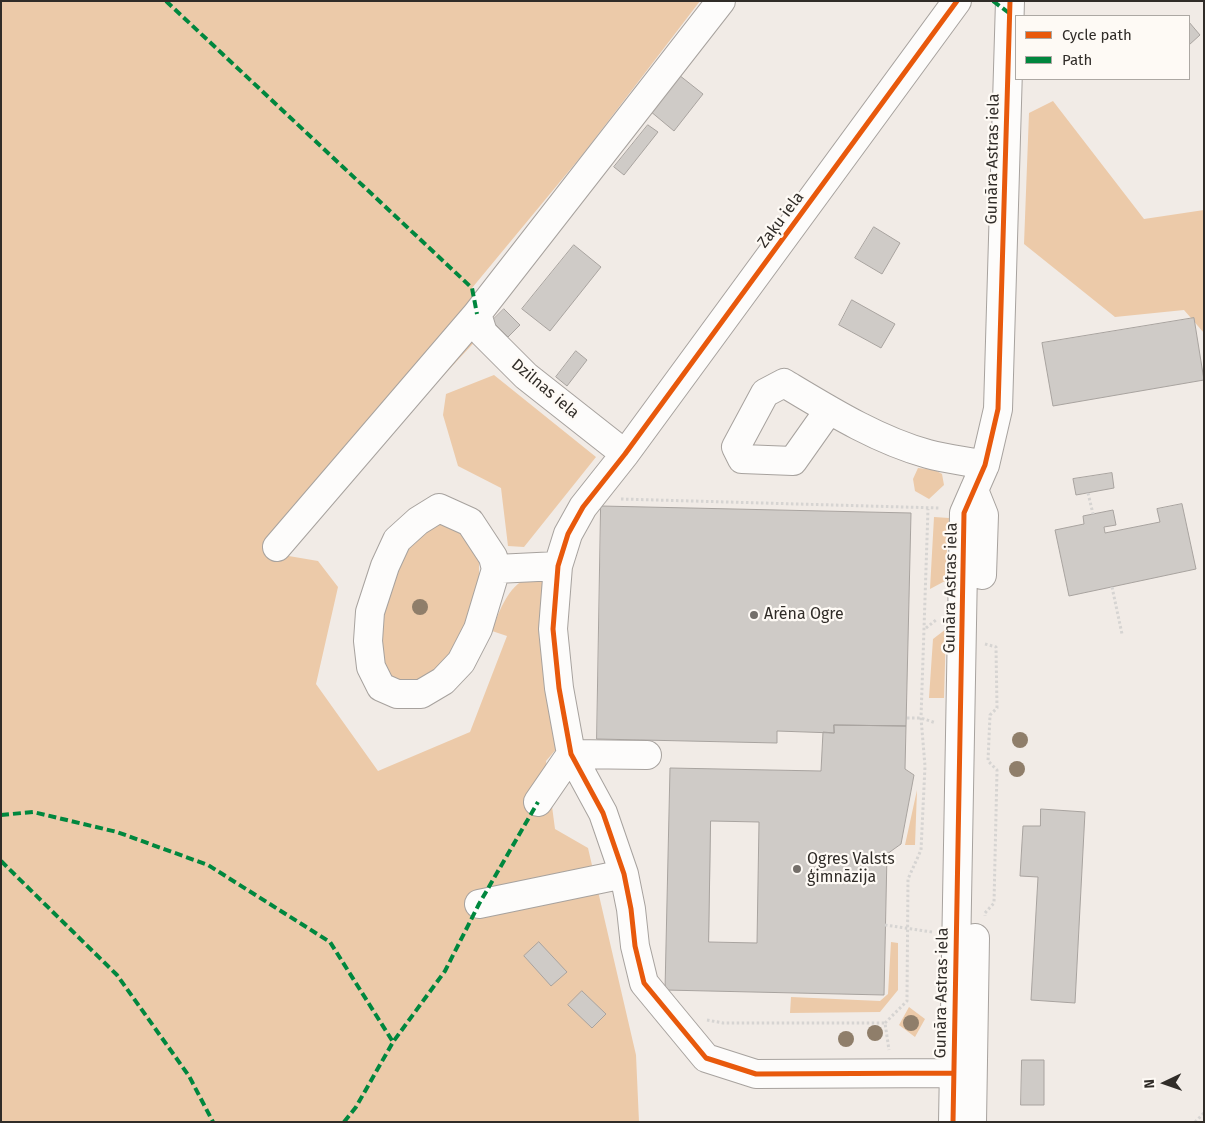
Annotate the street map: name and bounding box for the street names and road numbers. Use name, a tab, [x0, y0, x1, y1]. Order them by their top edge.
street label: Gunāra Astras iela	[982, 93, 1004, 225]
street label: Zaķu iela	[754, 188, 808, 252]
street label: Dzilnas iela	[507, 355, 583, 423]
street label: Gunāra Astras iela	[940, 522, 962, 654]
street label: Gunāra Astras iela	[931, 927, 953, 1059]

